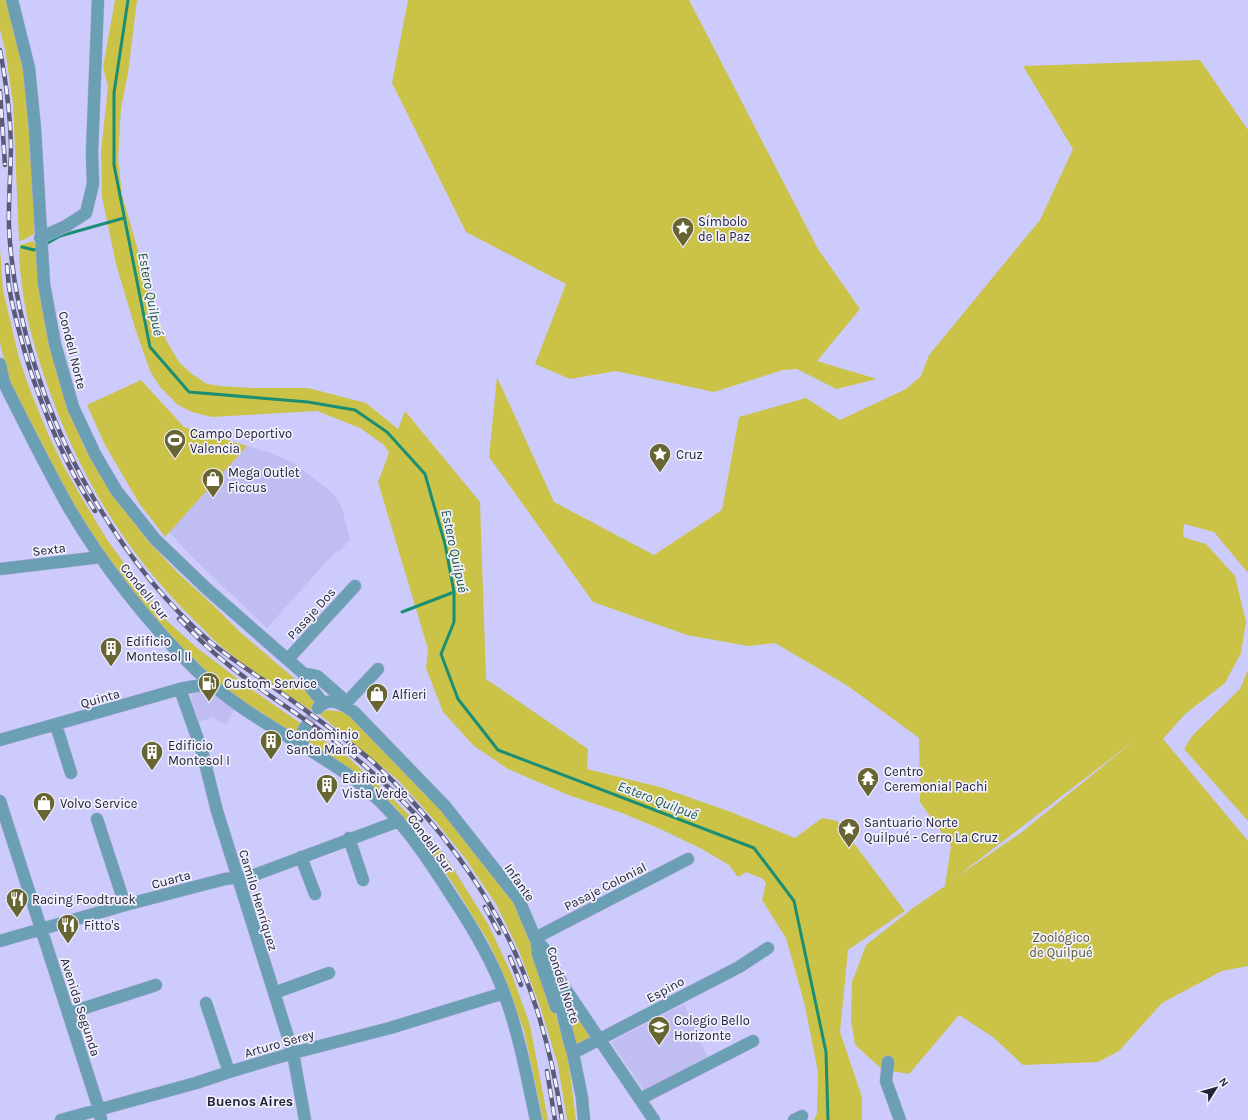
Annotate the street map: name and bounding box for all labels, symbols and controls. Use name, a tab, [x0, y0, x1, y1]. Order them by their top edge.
place label: Símbolo de la Paz	[698, 214, 750, 244]
place icon: Símbolo de la Paz	[670, 215, 696, 248]
water label: Estero Quilpué	[134, 251, 167, 338]
street label: Condell Norte	[56, 310, 90, 391]
place label: Campo Deportivo Valencia	[190, 426, 292, 456]
sports icon: Campo Deportivo Valencia	[162, 427, 188, 460]
place icon: Cruz	[647, 441, 673, 474]
place label: Cruz	[676, 447, 703, 462]
place label: Mega Outlet Ficcus	[228, 465, 300, 495]
shop icon: Mega Outlet Ficcus	[200, 466, 226, 499]
water label: Estero Quilpué	[437, 508, 472, 595]
street label: Sexta	[32, 540, 66, 559]
street label: Condell Sur	[117, 560, 172, 623]
street label: Pasaje Dos	[284, 584, 339, 642]
place label: Edificio Montesol II	[126, 634, 191, 664]
building icon: Edificio Montesol II	[98, 635, 124, 668]
fuel station icon: Custom Service	[196, 670, 222, 703]
place label: Custom Service	[224, 676, 317, 691]
shop icon: Alfieri	[364, 681, 390, 714]
street label: Quinta	[79, 686, 121, 711]
place label: Alfieri	[392, 687, 427, 702]
place label: Condominio Santa María	[286, 727, 359, 757]
building icon: Condominio Santa María	[258, 728, 284, 761]
place label: Edificio Montesol I	[168, 738, 230, 768]
building icon: Edificio Montesol I	[139, 739, 165, 772]
place label: Centro Ceremonial Pachi	[884, 764, 988, 794]
temple icon: Centro Ceremonial Pachi	[855, 765, 881, 798]
place label: Edificio Vista Verde	[342, 771, 408, 801]
building icon: Edificio Vista Verde	[314, 772, 340, 805]
water label: Estero Quilpué	[615, 777, 701, 824]
shop icon: Volvo Service	[31, 790, 57, 823]
place label: Volvo Service	[60, 796, 138, 811]
street label: Condell Sur	[405, 811, 457, 875]
place label: Santuario Norte Quilpué - Cerro La Cruz	[864, 815, 998, 845]
place icon: Santuario Norte Quilpué - Cerro La Cruz	[836, 816, 862, 849]
street label: Camilo Henríquez	[235, 848, 281, 953]
street label: Pasaje Colonial	[561, 859, 649, 914]
street label: Infante	[501, 861, 538, 904]
street label: Cuarta	[150, 867, 192, 892]
restaurant icon: Racing Foodtruck	[4, 886, 30, 919]
place label: Racing Foodtruck	[32, 892, 136, 907]
restaurant icon: Fitto's	[55, 912, 81, 945]
place label: Fitto's	[84, 918, 120, 933]
park label: Zoológico de Quilpué	[1029, 930, 1093, 960]
street label: Condell Norte	[544, 945, 583, 1026]
street label: Avenida Segunda	[58, 956, 103, 1058]
street label: Espino	[644, 973, 687, 1006]
place label: Colegio Bello Horizonte	[674, 1013, 750, 1043]
school or university icon: Colegio Bello Horizonte	[646, 1014, 672, 1047]
street label: Arturo Serey	[243, 1026, 316, 1061]
north arrow	[1196, 1068, 1236, 1108]
text: N	[1216, 1075, 1231, 1089]
district label: Buenos Aires	[207, 1093, 293, 1110]

